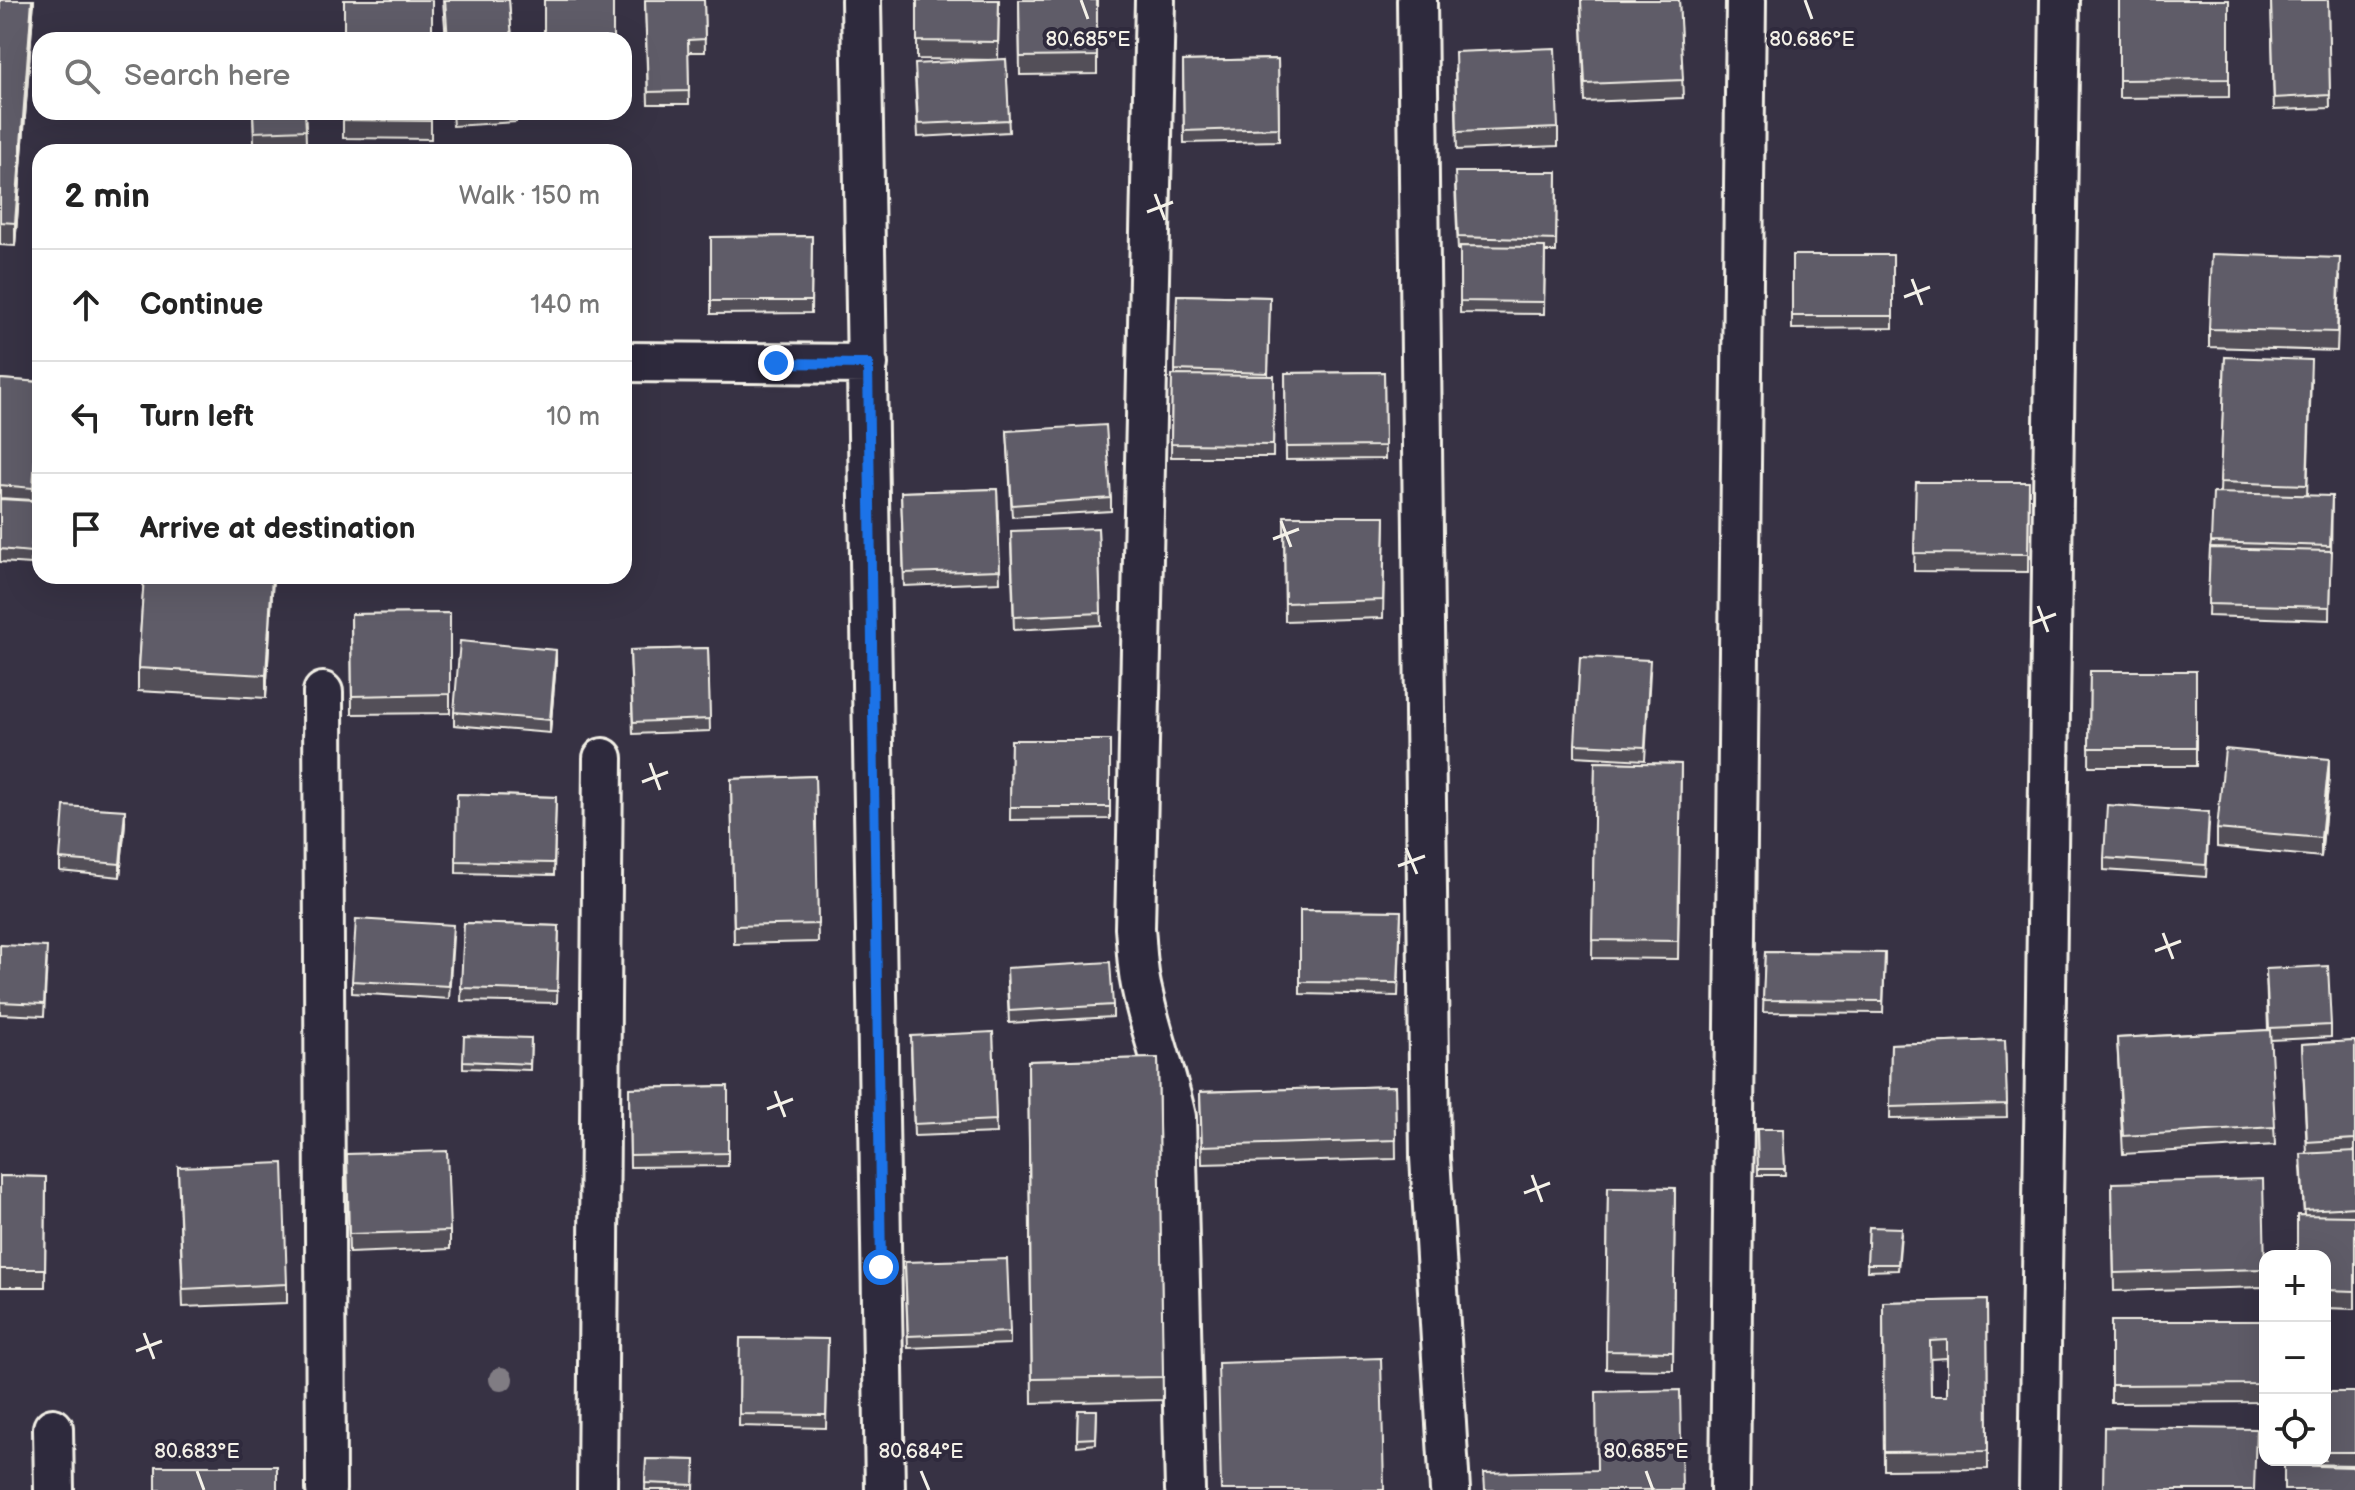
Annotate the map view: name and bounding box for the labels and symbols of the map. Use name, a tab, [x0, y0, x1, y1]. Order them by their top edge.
text: 80.685°E	[1046, 28, 1130, 52]
text: 80.686°E	[1769, 28, 1855, 52]
route end	[758, 345, 794, 381]
route start	[863, 1249, 899, 1285]
text: 80.683°E	[154, 1440, 240, 1464]
text: 80.684°E	[879, 1440, 964, 1464]
text: 80.685°E	[1604, 1440, 1688, 1464]

